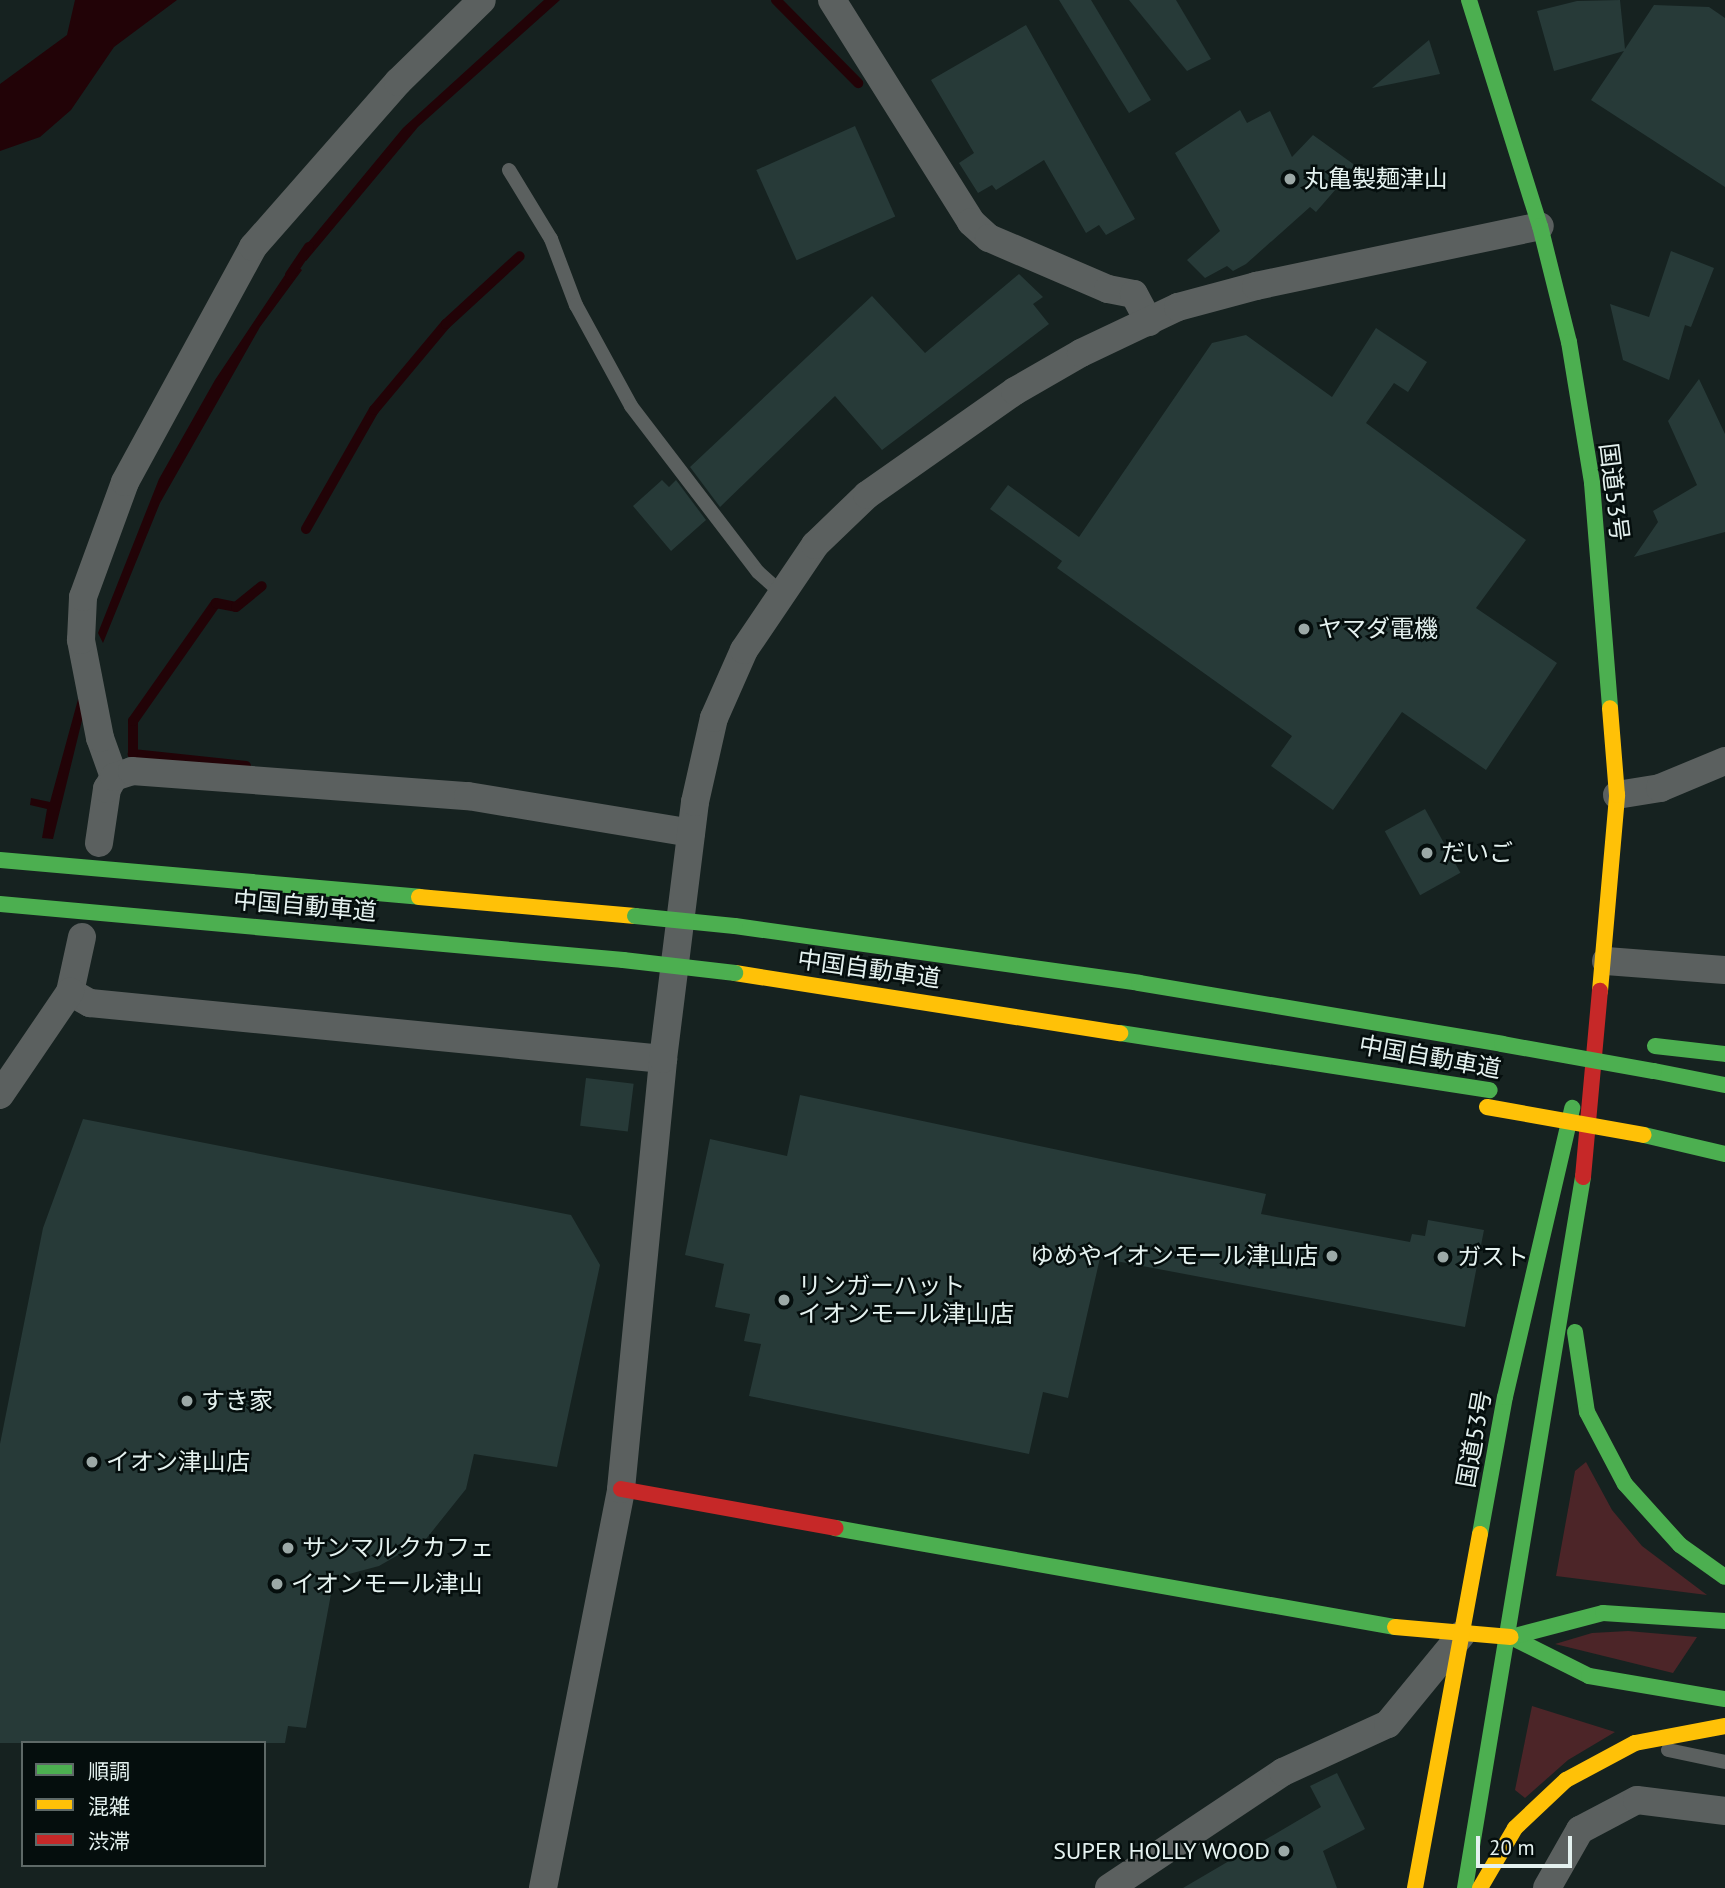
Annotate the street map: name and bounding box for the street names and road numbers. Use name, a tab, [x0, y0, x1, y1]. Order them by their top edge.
street label: 国道53号	[1594, 442, 1634, 542]
street label: 中国自動車道	[232, 885, 378, 927]
street label: 中国自動車道	[796, 945, 942, 993]
street label: 中国自動車道	[1357, 1030, 1503, 1084]
street label: 国道53号	[1451, 1388, 1497, 1490]

